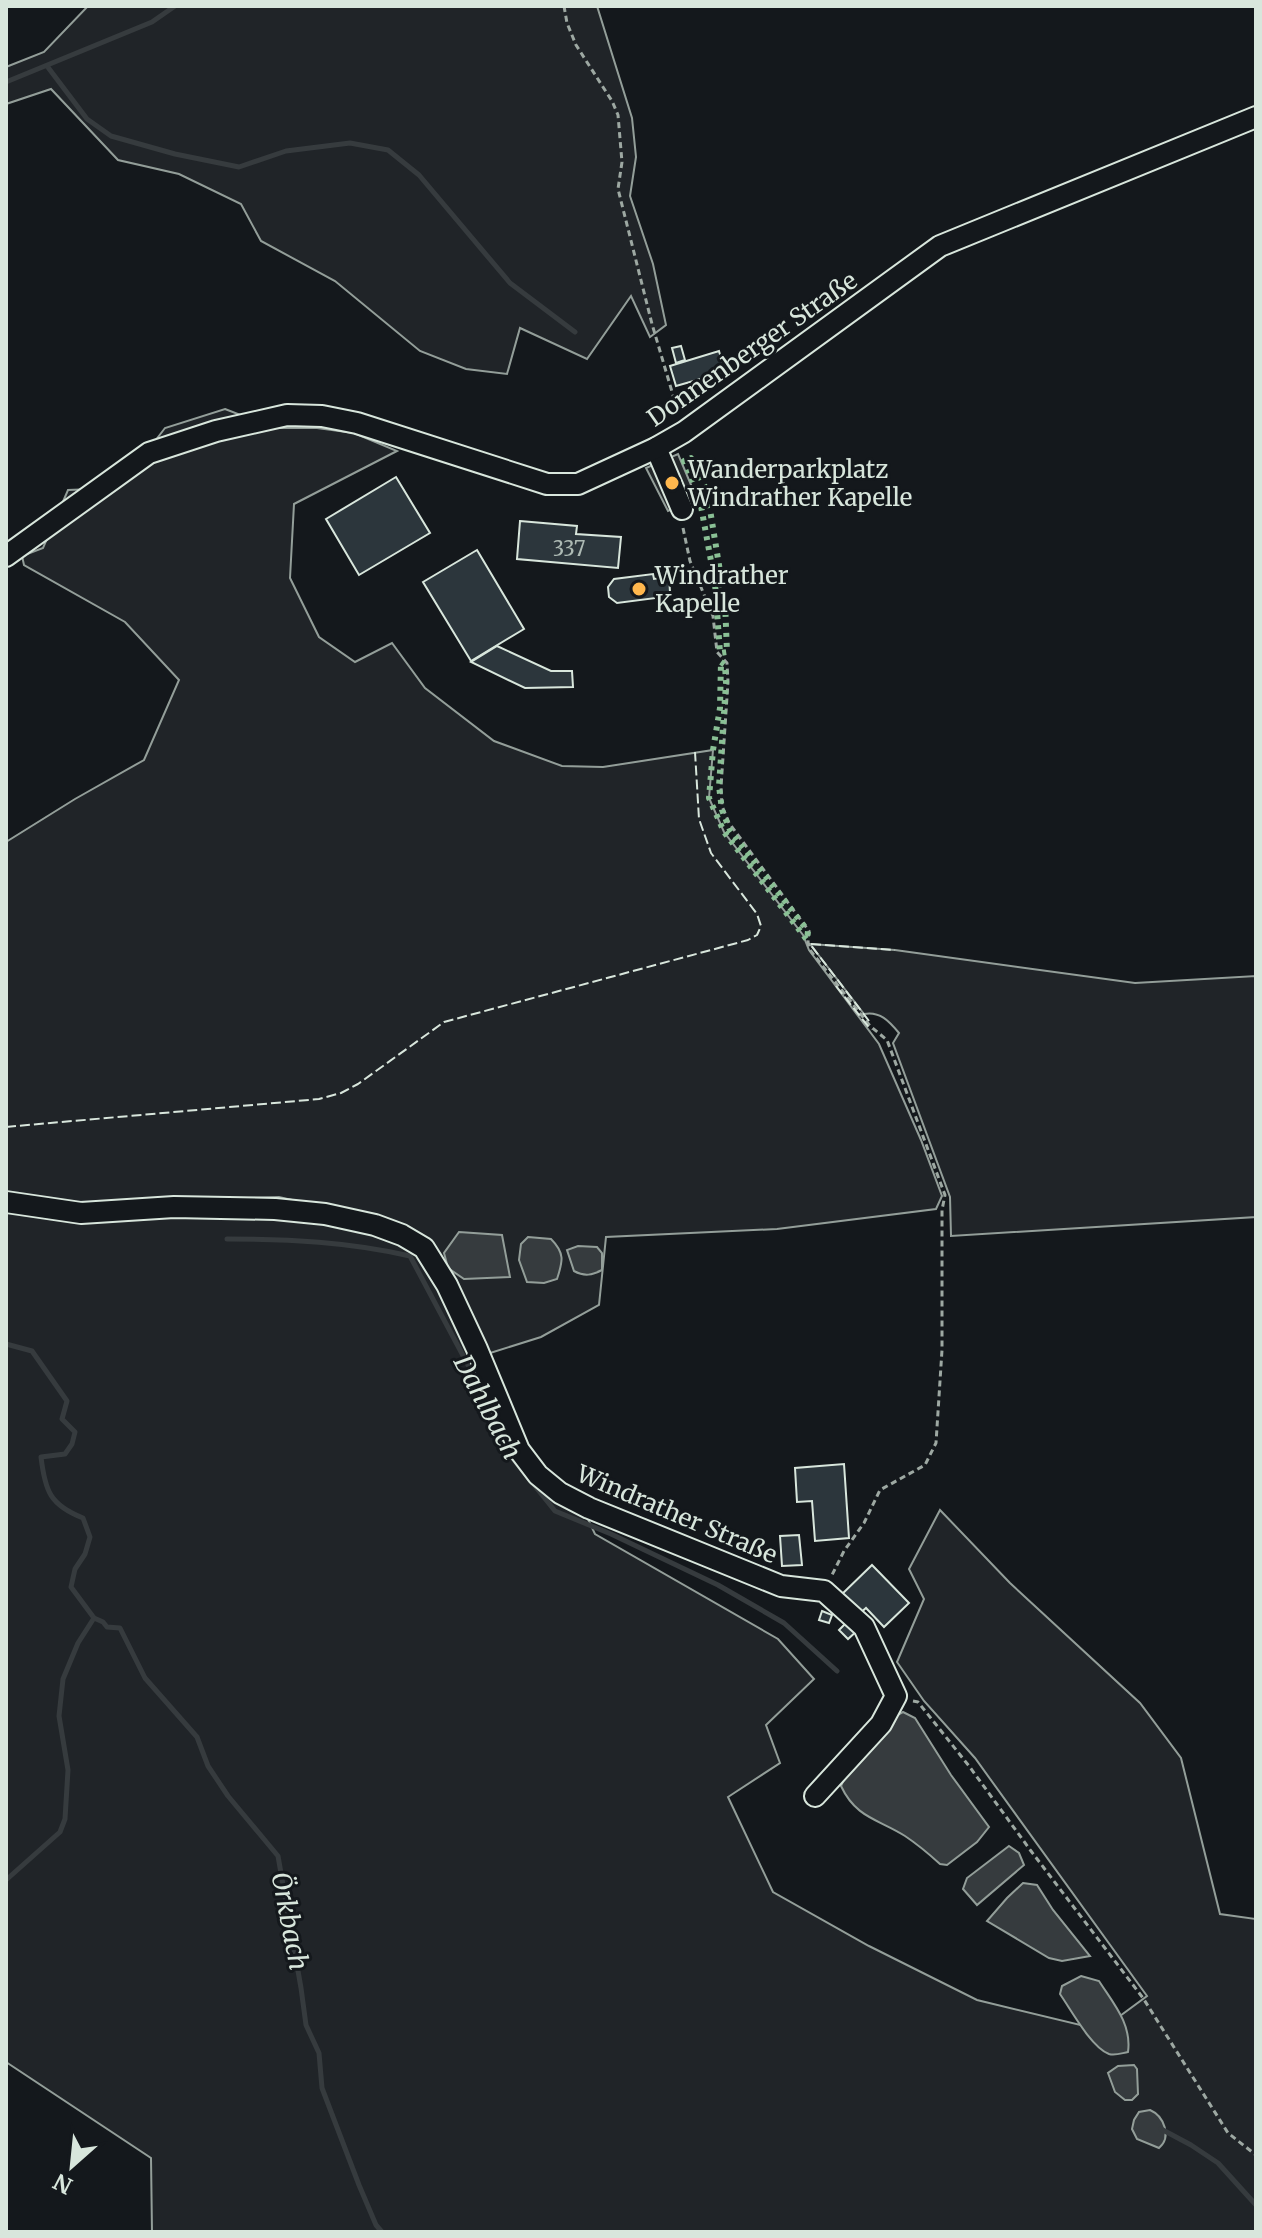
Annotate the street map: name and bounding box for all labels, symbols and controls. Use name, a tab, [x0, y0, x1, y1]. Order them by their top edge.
street label: Donnenberger Straße	[641, 265, 863, 433]
place label: Wanderparkplatz Windrather Kapelle	[687, 454, 912, 513]
marker: Wanderparkplatz Windrather Kapelle	[663, 474, 681, 492]
house number: 337	[553, 536, 585, 561]
place label: Windrather Kapelle	[654, 560, 789, 619]
marker: Windrather Kapelle	[630, 580, 648, 598]
water label: Dahlbach	[446, 1348, 529, 1465]
street label: Windrather Straße	[571, 1457, 782, 1570]
water label: Örkbach	[264, 1869, 316, 1973]
north arrow	[32, 2126, 112, 2206]
text: N	[48, 2167, 77, 2200]

